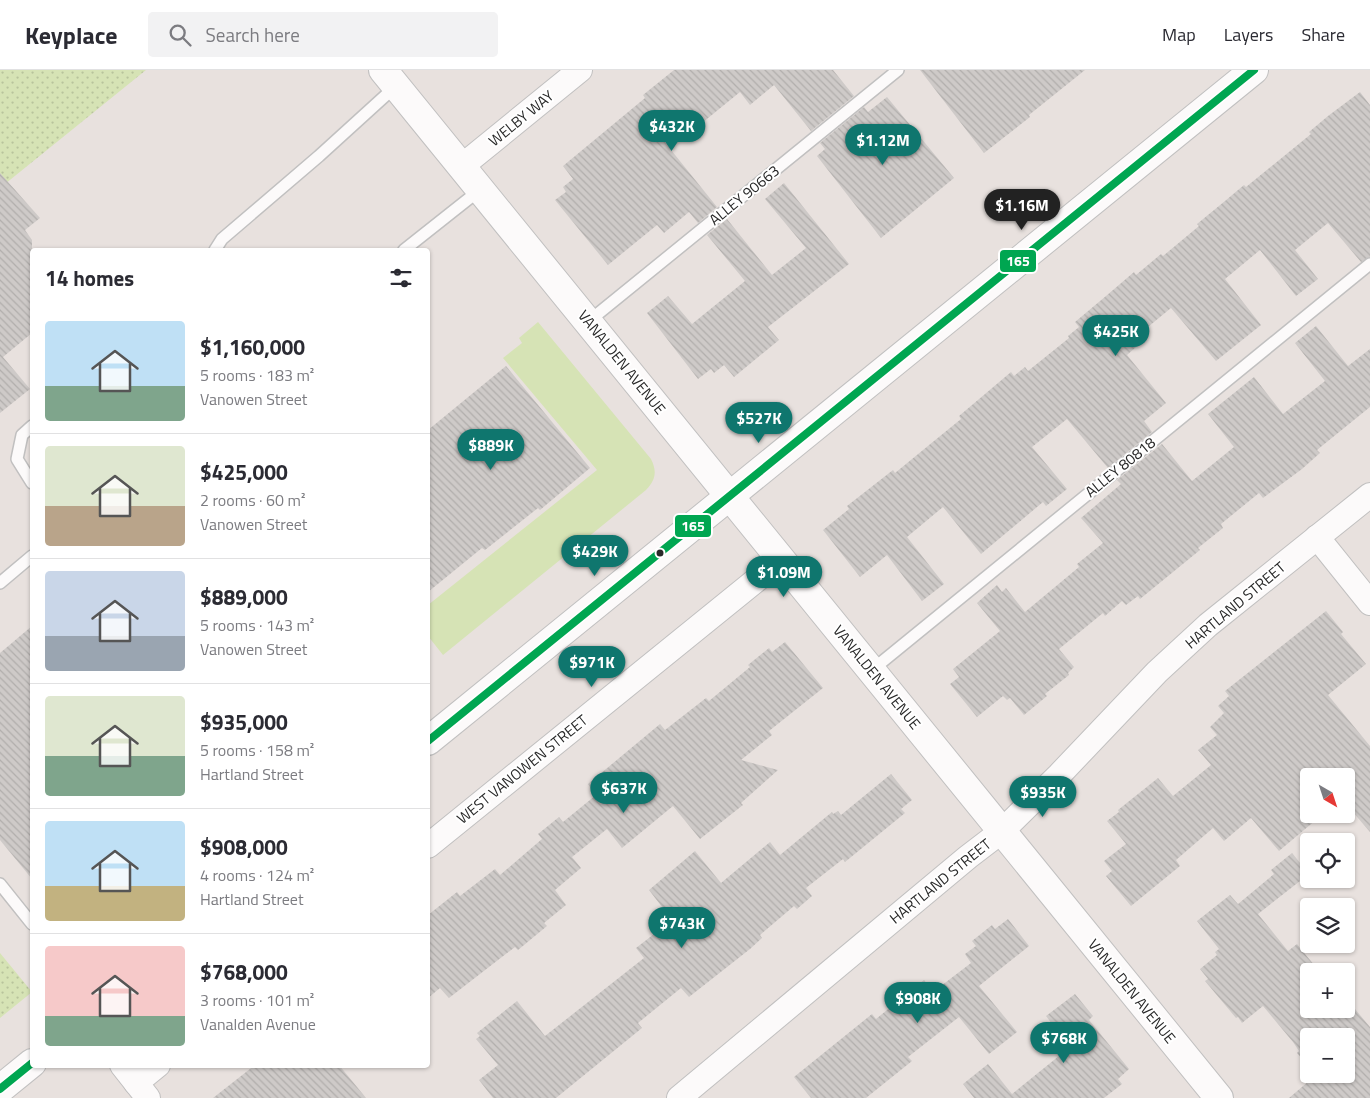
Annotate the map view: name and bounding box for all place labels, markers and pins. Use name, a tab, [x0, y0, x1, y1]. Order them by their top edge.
pin: $432K	[637, 109, 707, 152]
pin: $1.12M	[842, 124, 924, 166]
pin: $1.16M	[981, 189, 1063, 231]
pin: $425K	[1081, 314, 1151, 357]
pin: $527K	[724, 402, 794, 444]
pin: $889K	[456, 428, 526, 471]
pin: $429K	[560, 534, 630, 577]
unlabelled marker	[655, 548, 665, 558]
pin: $1.09M	[743, 556, 825, 598]
pin: $971K	[557, 646, 627, 688]
pin: $637K	[589, 772, 659, 814]
pin: $935K	[1008, 776, 1078, 818]
pin: $743K	[647, 906, 717, 949]
pin: $908K	[883, 982, 953, 1024]
pin: $768K	[1029, 1022, 1099, 1064]

